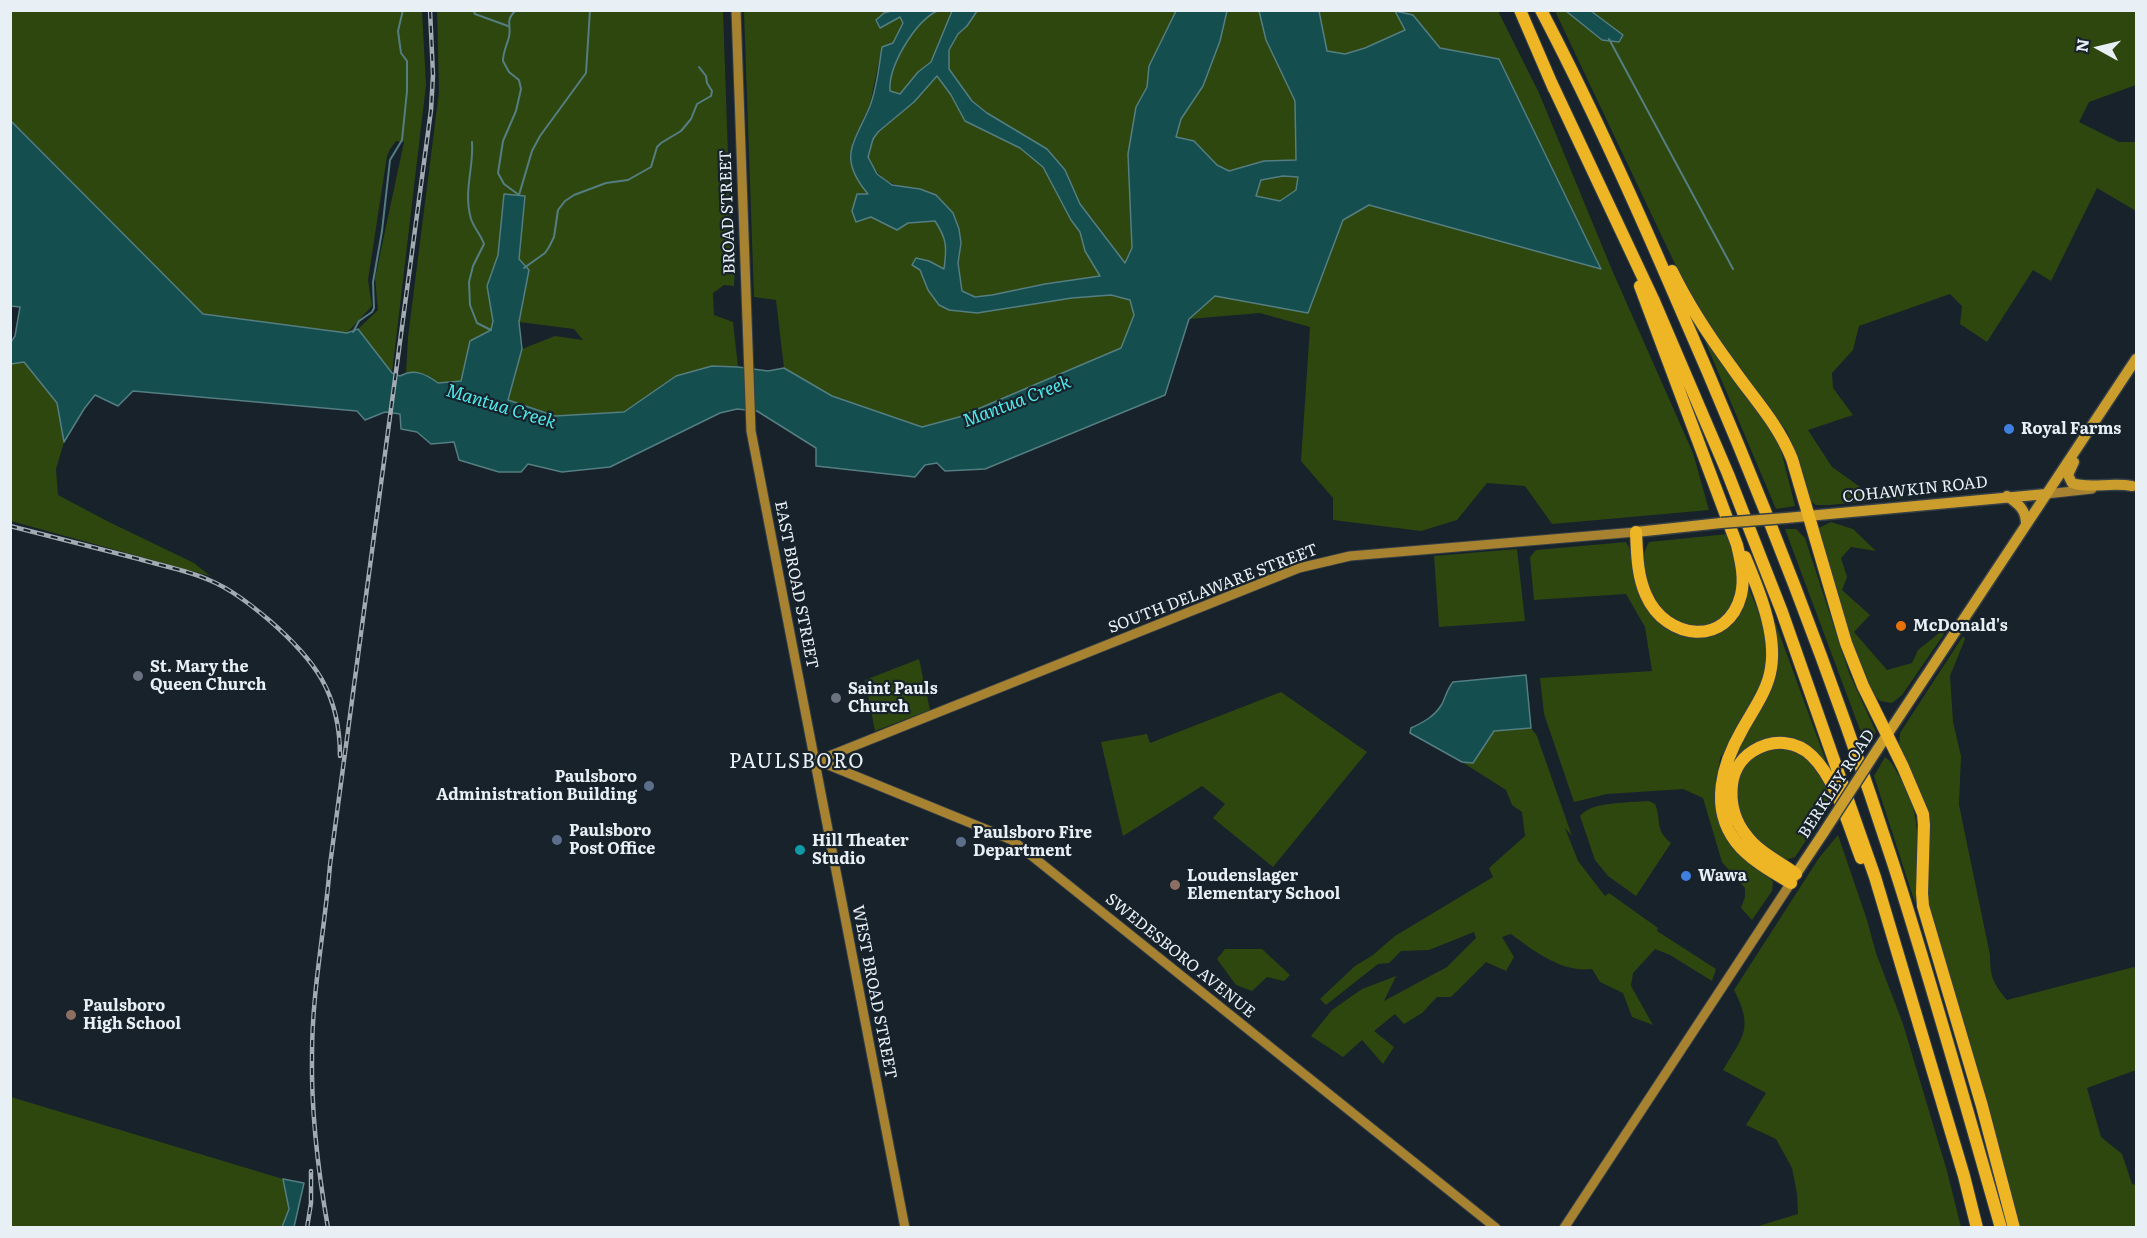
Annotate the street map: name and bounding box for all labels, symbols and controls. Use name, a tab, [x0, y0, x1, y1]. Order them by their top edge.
north arrow	[2069, 18, 2129, 78]
text: N	[2068, 37, 2094, 54]
street label: BROAD STREET	[716, 149, 740, 275]
water label: Mantua Creek	[960, 372, 1074, 432]
water label: Mantua Creek	[443, 380, 559, 434]
place label: Royal Farms	[2021, 419, 2121, 439]
marker: Royal Farms	[2002, 422, 2016, 436]
street label: COHAWKIN ROAD	[1841, 473, 1989, 507]
street label: EAST BROAD STREET	[770, 499, 822, 671]
street label: SOUTH DELAWARE STREET	[1106, 540, 1320, 638]
place label: McDonald's	[1913, 616, 2008, 636]
marker: McDonald's	[1894, 619, 1908, 633]
place label: St. Mary the Queen Church	[150, 657, 267, 695]
marker: St. Mary the Queen Church	[131, 669, 145, 683]
place label: Saint Pauls Church	[848, 679, 938, 717]
marker: Saint Pauls Church	[829, 691, 843, 705]
street label: BERKLEY ROAD	[1795, 726, 1879, 842]
district label: PAULSBORO	[729, 750, 865, 774]
place label: Paulsboro Administration Building	[436, 767, 637, 805]
marker: Paulsboro Administration Building	[642, 779, 656, 793]
place label: Paulsboro Post Office	[569, 821, 655, 859]
place label: Paulsboro Fire Department	[973, 823, 1092, 861]
place label: Hill Theater Studio	[812, 831, 909, 869]
marker: Paulsboro Post Office	[550, 833, 564, 847]
marker: Paulsboro Fire Department	[954, 835, 968, 849]
marker: Hill Theater Studio	[793, 843, 807, 857]
place label: Loudenslager Elementary School	[1187, 866, 1340, 904]
place label: Wawa	[1698, 866, 1747, 886]
marker: Wawa	[1679, 869, 1693, 883]
marker: Loudenslager Elementary School	[1168, 878, 1182, 892]
street label: SWEDESBORO AVENUE	[1101, 890, 1259, 1022]
street label: WEST BROAD STREET	[848, 904, 900, 1080]
place label: Paulsboro High School	[83, 996, 181, 1034]
marker: Paulsboro High School	[64, 1008, 78, 1022]

